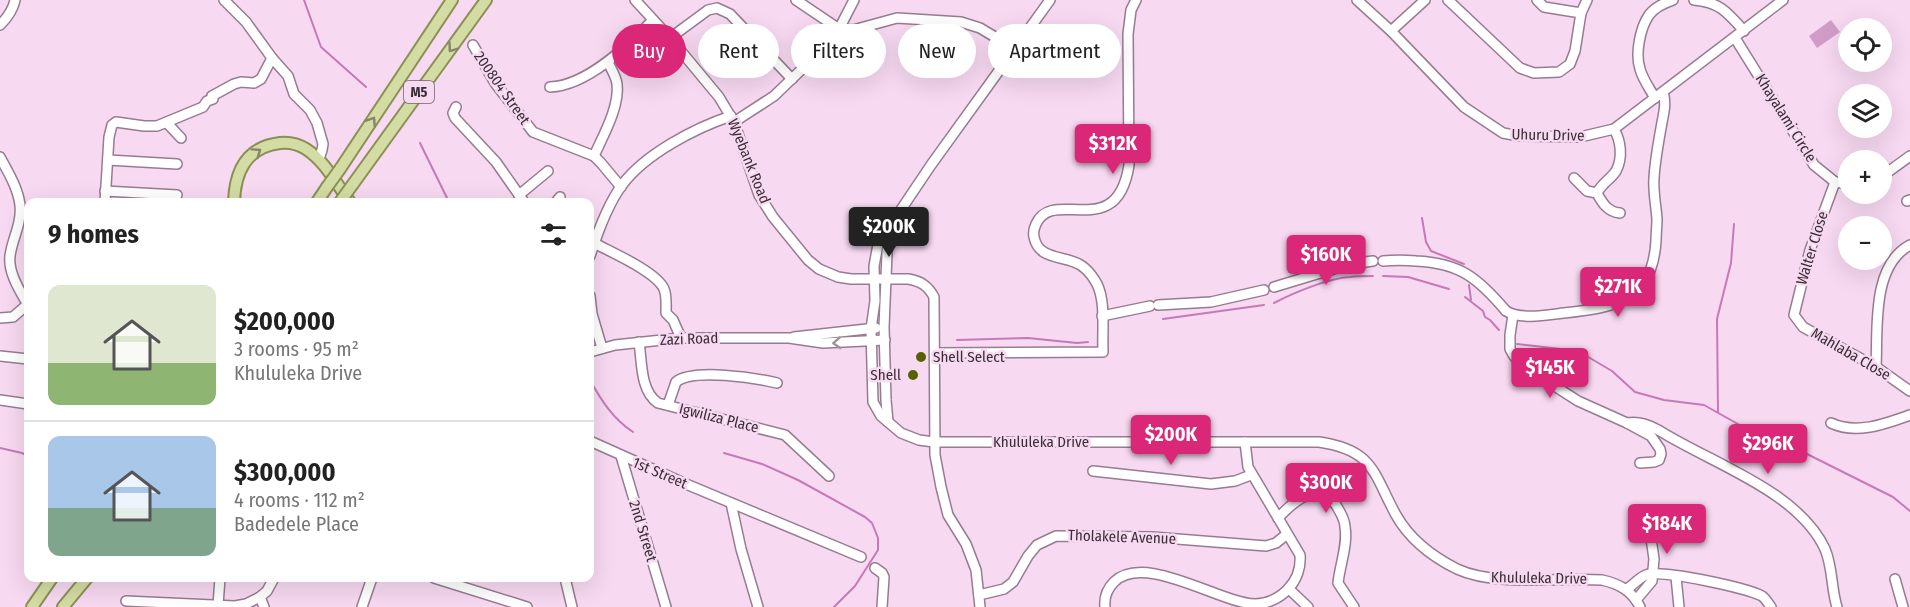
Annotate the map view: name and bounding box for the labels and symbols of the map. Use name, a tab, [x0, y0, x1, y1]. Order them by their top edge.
one-way arrow	[448, 41, 459, 52]
street label: 200804 Street	[470, 48, 534, 128]
street label: Khayalami Circle	[1752, 71, 1820, 165]
road number: M5	[404, 81, 434, 103]
one-way arrow	[365, 116, 376, 127]
street label: Wyebank Road	[724, 116, 774, 206]
pin: $312K	[1071, 124, 1155, 175]
street label: Uhuru Drive	[1511, 125, 1585, 145]
one-way arrow	[250, 148, 261, 159]
pin: $200K	[847, 207, 931, 258]
street label: Walter Close	[1792, 209, 1832, 287]
pin: $160K	[1284, 235, 1368, 286]
pin: $271K	[1576, 267, 1660, 318]
street label: Mahlaba Close	[1808, 324, 1894, 384]
street label: Zazi Road	[659, 329, 719, 349]
one-way arrow	[832, 336, 841, 349]
place label: Shell Select	[933, 348, 1005, 366]
pin: $145K	[1508, 348, 1592, 399]
marker: Shell Select	[914, 350, 928, 364]
place label: Shell	[870, 366, 901, 384]
marker: Shell	[906, 368, 920, 382]
street label: Igwiliza Place	[677, 399, 761, 437]
pin: $200K	[1129, 415, 1213, 466]
pin: $296K	[1726, 424, 1810, 475]
street label: Khululeka Drive	[993, 433, 1089, 451]
street label: 1st Street	[630, 453, 690, 493]
pin: $300K	[1284, 463, 1368, 514]
street label: 2nd Street	[625, 498, 661, 564]
pin: $184K	[1625, 504, 1709, 555]
street label: Tholakele Avenue	[1068, 526, 1176, 548]
street label: Khululeka Drive	[1491, 568, 1587, 588]

